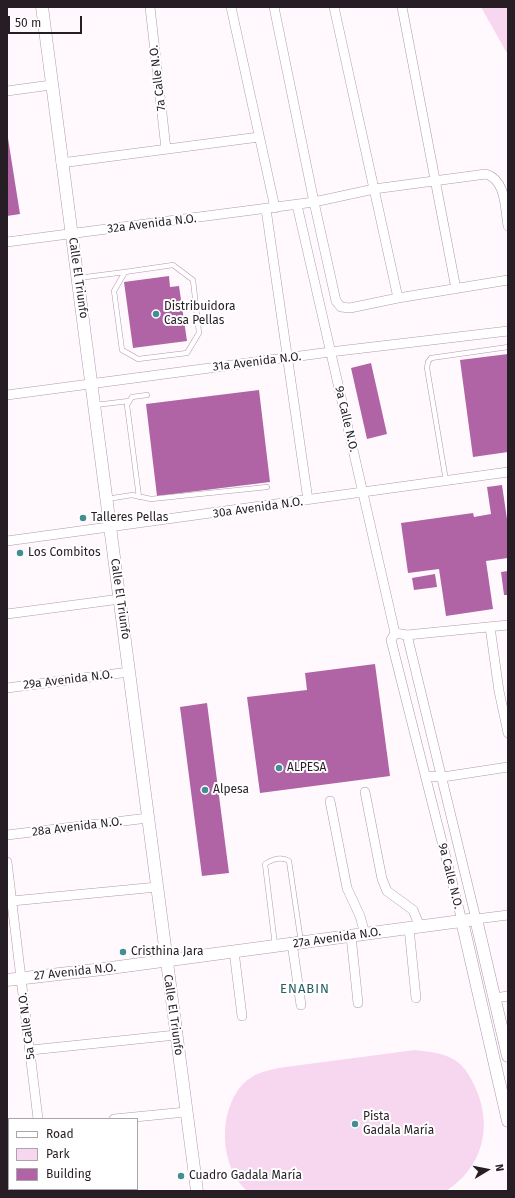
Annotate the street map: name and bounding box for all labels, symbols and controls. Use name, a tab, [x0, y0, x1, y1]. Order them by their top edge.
scale bar	[10, 8, 84, 34]
text: 50 m	[15, 16, 41, 30]
street label: 7a Calle N.O.	[147, 44, 169, 112]
street label: 32a Avenida N.O.	[107, 211, 197, 237]
street label: Calle El Triunfo	[65, 237, 91, 319]
place label: Distribuidora Casa Pellas	[164, 300, 235, 328]
marker: Distribuidora Casa Pellas	[151, 309, 161, 319]
street label: 31a Avenida N.O.	[212, 349, 302, 375]
street label: 9a Calle N.O.	[331, 385, 361, 453]
street label: 30a Avenida N.O.	[212, 495, 304, 521]
place label: Talleres Pellas	[91, 511, 168, 525]
marker: Talleres Pellas	[78, 513, 88, 523]
place label: Los Combitos	[28, 546, 101, 560]
marker: Los Combitos	[15, 548, 25, 558]
street label: Calle El Triunfo	[107, 558, 133, 640]
street label: 29a Avenida N.O.	[22, 667, 114, 693]
place label: ALPESA	[287, 761, 326, 775]
marker: ALPESA	[274, 763, 284, 773]
place label: Alpesa	[213, 783, 249, 797]
marker: Alpesa	[200, 785, 210, 795]
street label: 28a Avenida N.O.	[31, 814, 123, 840]
street label: 9a Calle N.O.	[435, 842, 465, 910]
street label: 27a Avenida N.O.	[292, 925, 382, 951]
place label: Cristhina Jara	[131, 945, 204, 959]
marker: Cristhina Jara	[118, 947, 128, 957]
street label: 27 Avenida N.O.	[33, 961, 117, 983]
street label: Calle El Triunfo	[160, 974, 186, 1056]
district label: ENABIN	[280, 981, 330, 997]
street label: 5a Calle N.O.	[16, 992, 38, 1060]
place label: Pista Gadala María	[363, 1110, 434, 1138]
legend	[8, 1118, 138, 1190]
marker: Pista Gadala María	[350, 1119, 360, 1129]
text: Road	[46, 1127, 74, 1141]
text: Park	[46, 1147, 70, 1161]
north arrow	[467, 1150, 507, 1190]
text: N	[492, 1163, 506, 1173]
text: Building	[46, 1167, 91, 1181]
place label: Cuadro Gadala María	[189, 1169, 302, 1183]
marker: Cuadro Gadala María	[176, 1171, 186, 1181]

